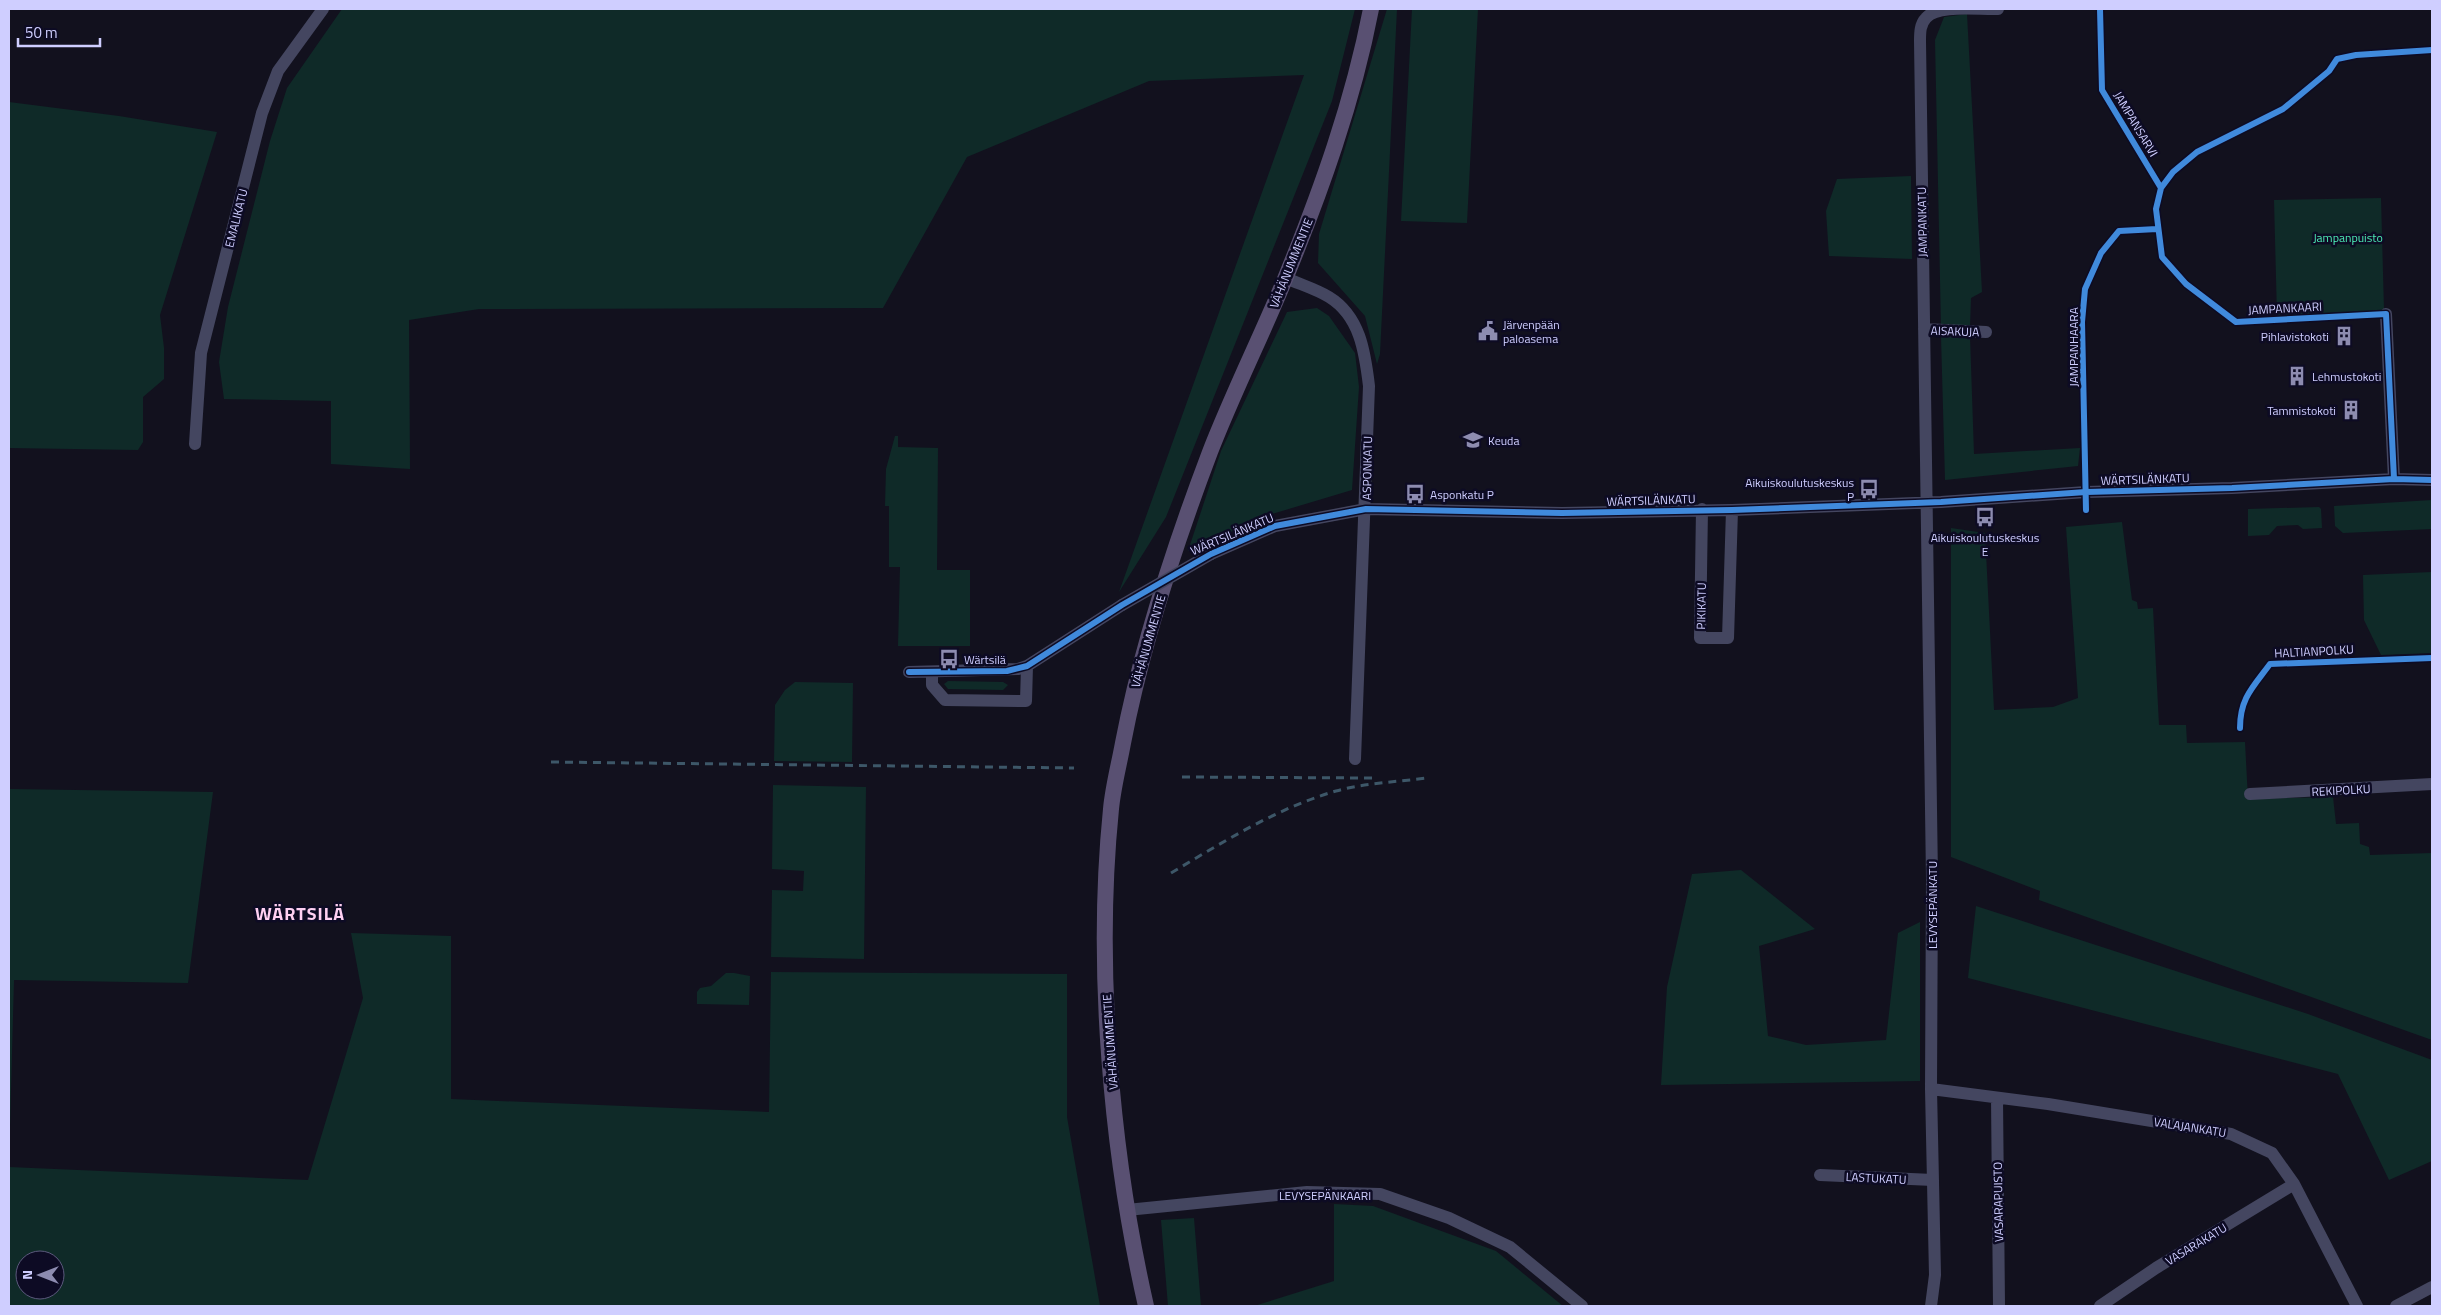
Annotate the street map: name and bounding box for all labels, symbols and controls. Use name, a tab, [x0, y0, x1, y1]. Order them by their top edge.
scale bar	[18, 15, 100, 47]
text: 50 m	[25, 21, 58, 44]
street label: JAMPANSARVI	[2109, 88, 2163, 160]
street label: EMALIKATU	[220, 187, 252, 249]
street label: JAMPANKATU	[1912, 187, 1932, 257]
street label: VÄHÄNUMMENTIE	[1264, 215, 1318, 311]
park label: Jampanpuisto	[2313, 228, 2383, 247]
street label: JAMPANKAARI	[2247, 297, 2323, 319]
street label: JAMPANHAARA	[2064, 307, 2083, 387]
place label: Järvenpään paloasema	[1503, 315, 1560, 348]
public building icon: Järvenpään paloasema	[1477, 320, 1499, 342]
street label: AISAKUJA	[1930, 321, 1980, 341]
building icon: Pihlavistokoti	[2333, 325, 2355, 347]
place label: Pihlavistokoti	[2261, 327, 2329, 346]
building icon: Lehmustokoti	[2286, 365, 2308, 387]
place label: Lehmustokoti	[2312, 367, 2381, 386]
building icon: Tammistokoti	[2340, 399, 2362, 421]
place label: Tammistokoti	[2267, 401, 2336, 420]
school or university icon: Keuda	[1462, 429, 1484, 451]
place label: Keuda	[1488, 431, 1519, 450]
street label: ASPONKATU	[1357, 436, 1377, 500]
street label: WÄRTSILÄNKATU	[2100, 468, 2190, 490]
place label: Aikuiskoulutuskeskus P	[1745, 473, 1854, 506]
bus stop icon: Aikuiskoulutuskeskus P	[1858, 478, 1880, 500]
bus stop icon: Asponkatu P	[1404, 483, 1426, 505]
place label: Asponkatu P	[1430, 485, 1494, 504]
street label: WÄRTSILÄNKATU	[1606, 489, 1696, 511]
bus stop icon: Aikuiskoulutuskeskus E	[1974, 506, 1996, 528]
street label: WÄRTSILÄNKATU	[1187, 508, 1277, 560]
place label: Aikuiskoulutuskeskus E	[1931, 528, 2040, 561]
street label: PIKIKATU	[1691, 582, 1711, 630]
street label: VÄHÄNUMMENTIE	[1126, 592, 1170, 690]
street label: HALTIANPOLKU	[2274, 639, 2354, 663]
bus stop icon: Wärtsilä	[938, 648, 960, 670]
place label: Wärtsilä	[964, 650, 1006, 669]
street label: REKIPOLKU	[2311, 779, 2371, 801]
street label: LEVYSEPÄNKATU	[1923, 861, 1942, 949]
district label: WÄRTSILÄ	[255, 900, 345, 927]
street label: VÄHÄNUMMENTIE	[1097, 993, 1123, 1090]
street label: VALAJANKATU	[2153, 1112, 2227, 1142]
street label: VASARAPUISTO	[1988, 1162, 2008, 1242]
street label: LASTUKATU	[1845, 1167, 1907, 1189]
street label: LEVYSEPÄNKAARI	[1279, 1186, 1371, 1205]
street label: VASARAKATU	[2161, 1218, 2231, 1270]
north arrow	[15, 1250, 65, 1300]
text: N	[16, 1270, 37, 1280]

